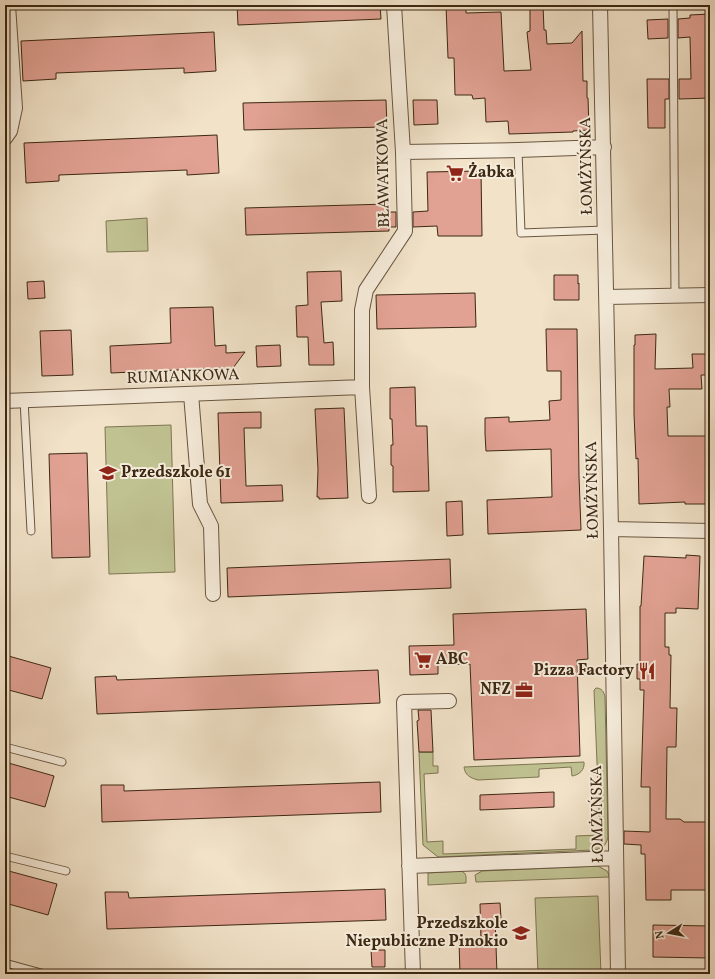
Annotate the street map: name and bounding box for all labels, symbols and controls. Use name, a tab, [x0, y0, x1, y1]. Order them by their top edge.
street label: ŁOMŻYŃSKA	[575, 117, 599, 215]
street label: BŁAWATKOWA	[372, 118, 396, 228]
place label: Żabka	[468, 162, 515, 184]
supermarket icon: Żabka	[445, 163, 465, 183]
street label: RUMIANKOWA	[126, 364, 240, 390]
street label: ŁOMŻYŃSKA	[581, 441, 605, 539]
place label: Przedszkole 61	[121, 462, 231, 484]
school or university icon: Przedszkole 61	[98, 463, 118, 483]
place label: ABC	[436, 649, 468, 671]
supermarket icon: ABC	[413, 650, 433, 670]
place label: Pizza Factory	[534, 660, 634, 682]
restaurant icon: Pizza Factory	[637, 661, 657, 681]
place label: NFZ	[480, 679, 511, 701]
office icon: NFZ	[514, 680, 534, 700]
street label: ŁOMŻYŃSKA	[586, 765, 610, 863]
place label: Przedszkole Niepubliczne Pinokio	[346, 913, 508, 953]
north arrow	[649, 913, 689, 953]
school or university icon: Przedszkole Niepubliczne Pinokio	[511, 923, 531, 943]
text: N	[653, 929, 669, 940]

